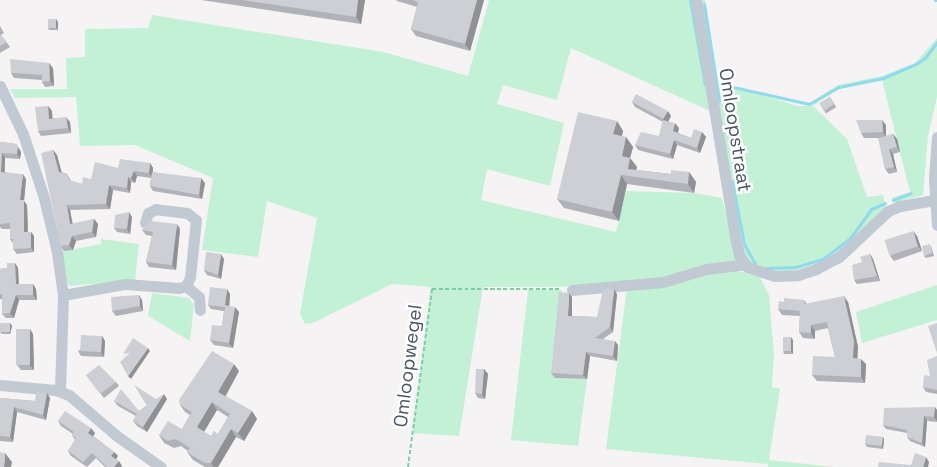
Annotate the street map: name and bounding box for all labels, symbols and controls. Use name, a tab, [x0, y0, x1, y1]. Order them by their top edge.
street label: Omloopstraat	[714, 67, 756, 193]
street label: Omloopwegel	[389, 303, 427, 429]

